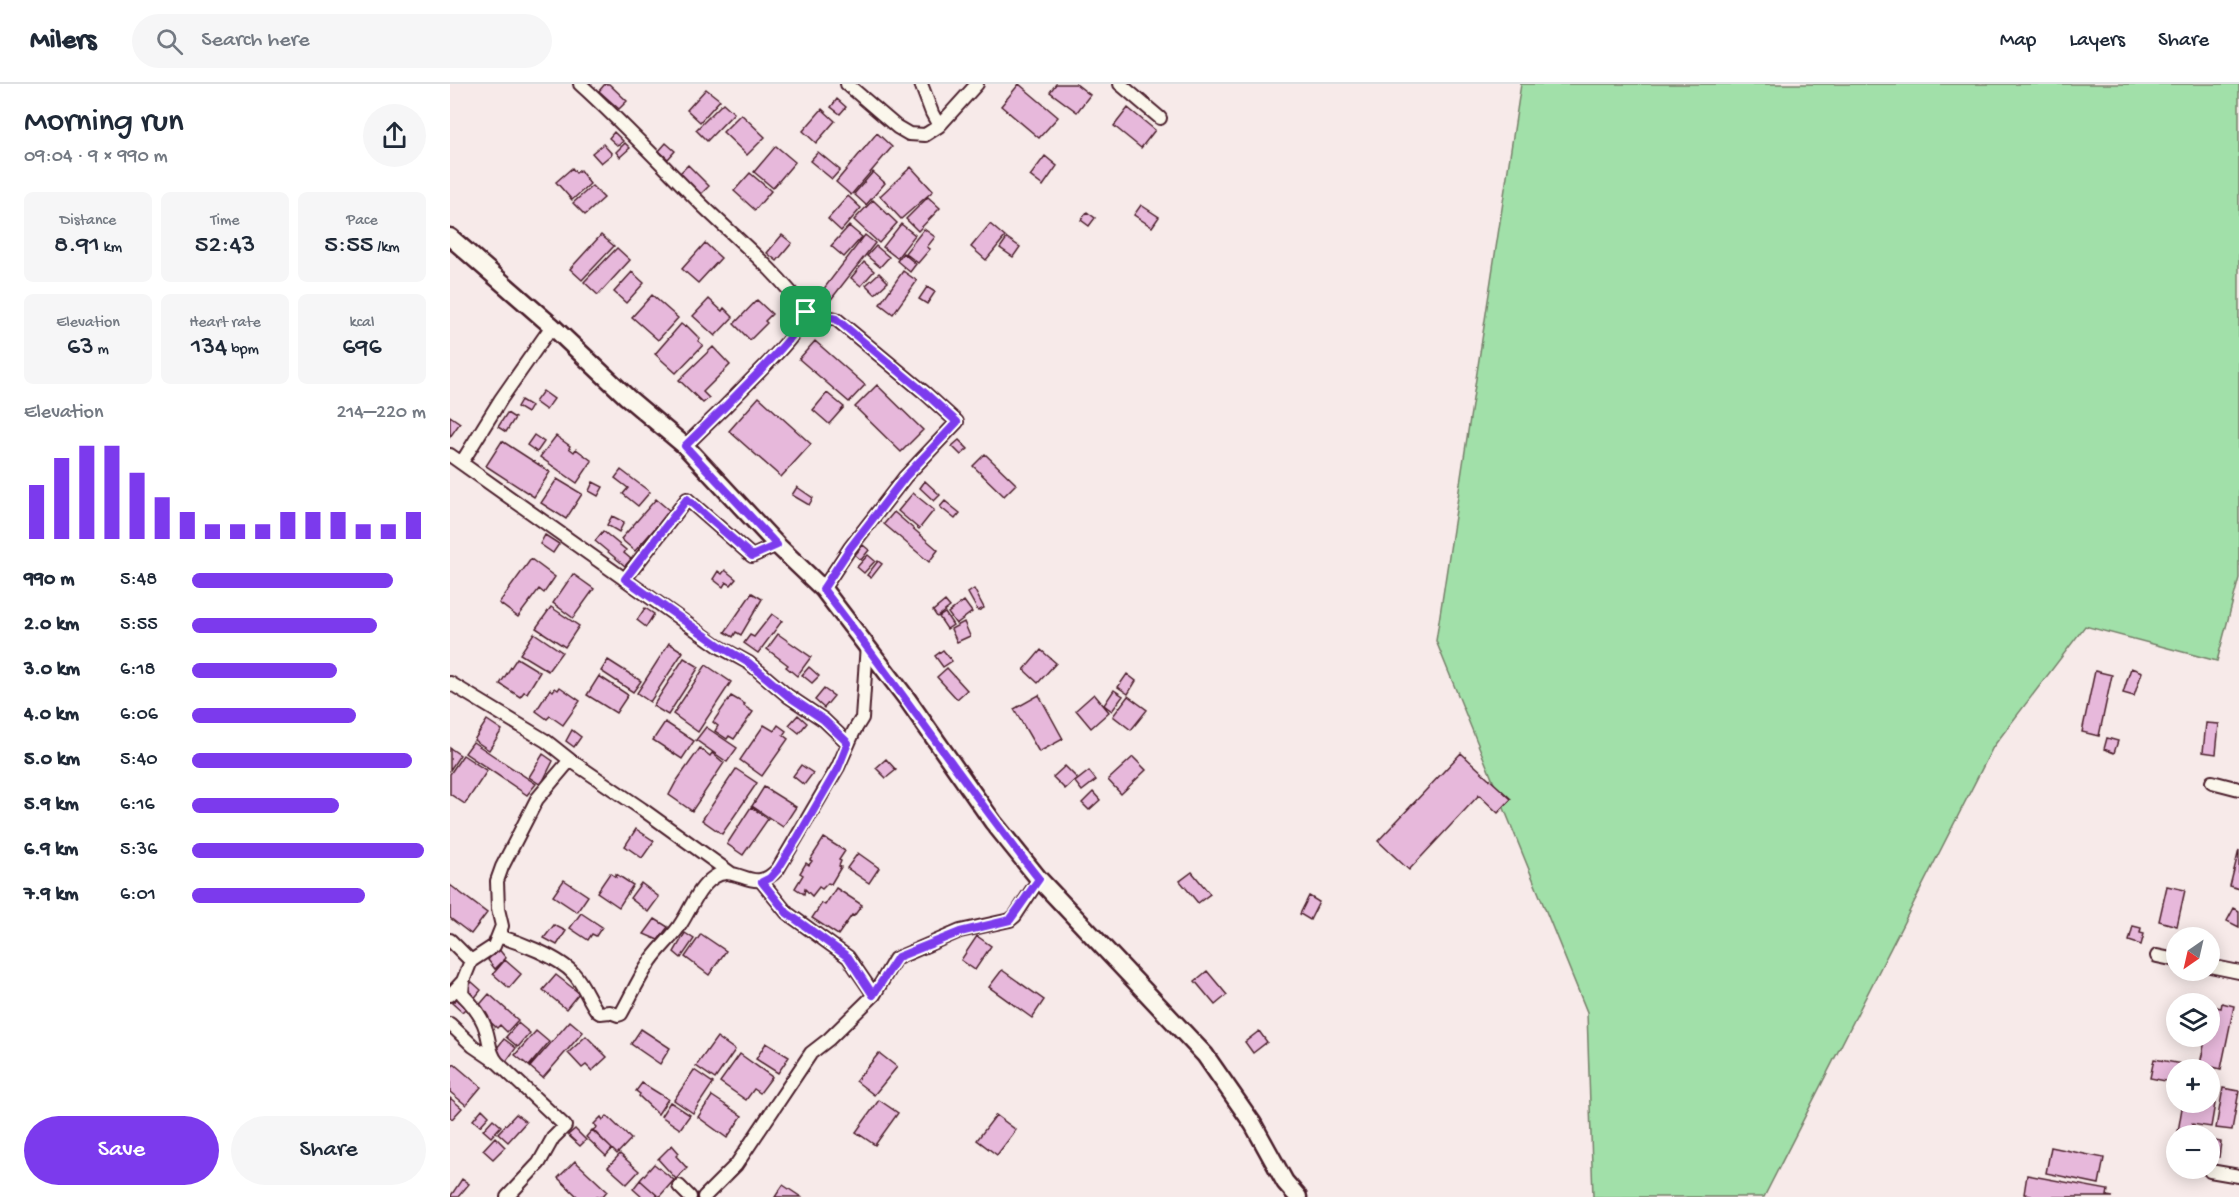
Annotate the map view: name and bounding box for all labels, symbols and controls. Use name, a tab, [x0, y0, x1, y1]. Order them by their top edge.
search box	[132, 14, 552, 68]
text: Milers	[30, 25, 96, 58]
icon: search	[153, 25, 186, 58]
text: Search here	[201, 28, 310, 54]
text: Map	[2000, 29, 2036, 54]
text: Layers	[2069, 29, 2125, 54]
text: Share	[2158, 29, 2209, 54]
text: Morning run	[24, 104, 184, 142]
button: share	[363, 104, 426, 167]
text: 09:04 · 9 × 990 m	[24, 146, 168, 169]
text: Distance	[60, 212, 116, 231]
text: Time	[210, 212, 240, 231]
text: Pace	[346, 212, 378, 231]
text: 8.91	[54, 231, 100, 262]
text: 52:43	[195, 231, 255, 262]
text: 5:55	[324, 231, 374, 262]
text: km	[100, 239, 122, 258]
text: /km	[374, 239, 400, 258]
pin	[780, 286, 831, 337]
icon: arrive	[789, 295, 822, 328]
text: Elevation	[56, 314, 120, 333]
text: Heart rate	[189, 314, 261, 333]
text: kcal	[350, 314, 374, 333]
text: 63	[67, 333, 94, 364]
text: 134	[191, 333, 227, 364]
text: 696	[342, 333, 382, 364]
text: m	[94, 341, 109, 360]
text: bpm	[227, 341, 259, 360]
text: Elevation	[24, 402, 104, 425]
text: 214–220 m	[336, 402, 426, 425]
text: 990 m	[24, 569, 74, 592]
text: 5:48	[120, 569, 157, 592]
text: 2.0 km	[24, 614, 79, 637]
text: 5:55	[120, 614, 158, 637]
text: 3.0 km	[24, 659, 80, 682]
text: 6:18	[120, 659, 155, 682]
text: 4.0 km	[24, 704, 79, 727]
text: 6:06	[120, 704, 158, 727]
text: 5.0 km	[24, 749, 80, 772]
text: 5:40	[120, 749, 158, 772]
text: 5.9 km	[24, 794, 79, 817]
text: 6:16	[120, 794, 155, 817]
text: 6.9 km	[24, 839, 78, 862]
text: 5:36	[120, 839, 157, 862]
text: 7.9 km	[24, 884, 79, 907]
text: 6:01	[120, 884, 156, 907]
north arrow	[2166, 927, 2220, 981]
map controls	[2166, 927, 2220, 1179]
button: layers	[2166, 993, 2220, 1047]
button: +	[2166, 1059, 2220, 1113]
button: Save	[24, 1116, 219, 1185]
button: Share	[231, 1116, 426, 1185]
button: −	[2166, 1125, 2220, 1179]

